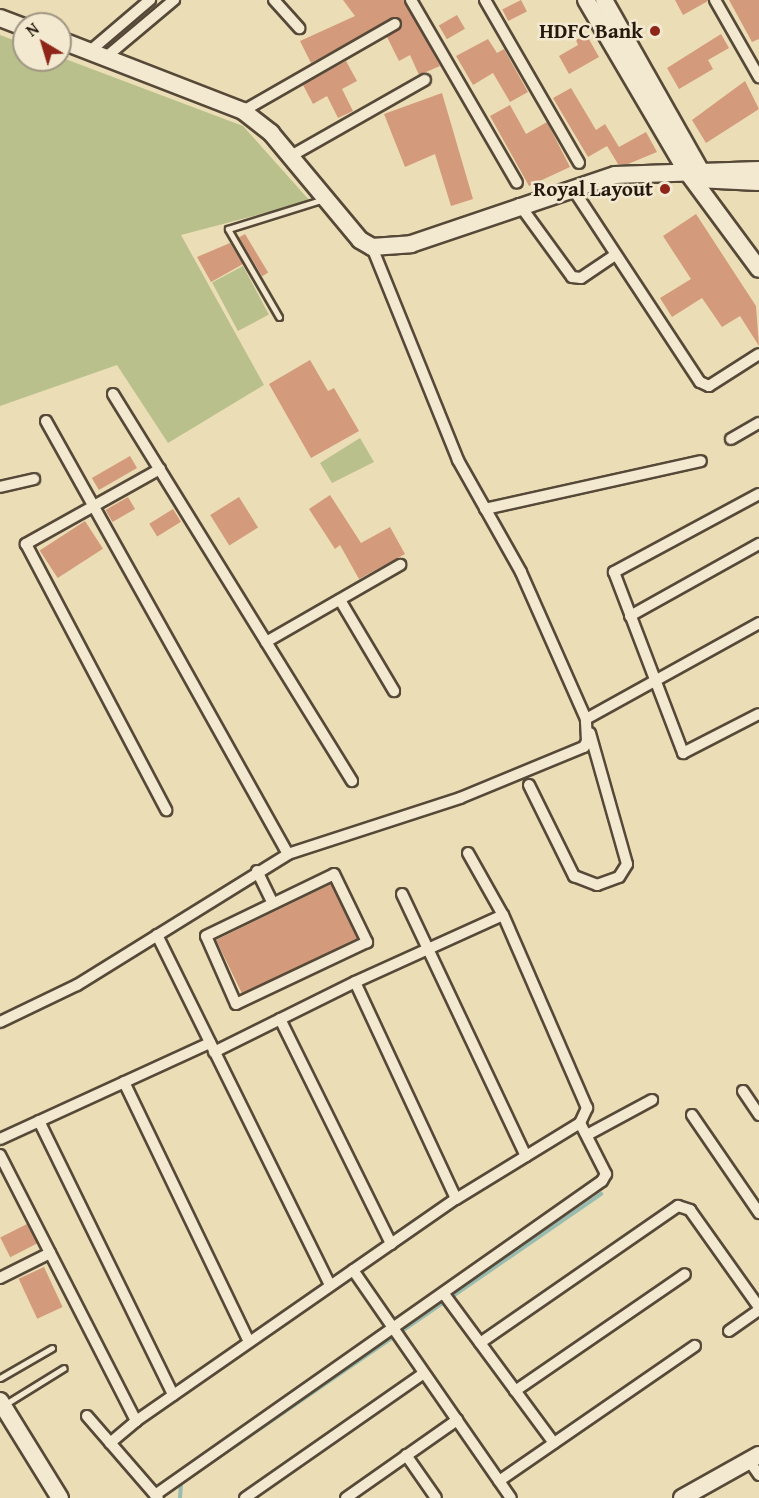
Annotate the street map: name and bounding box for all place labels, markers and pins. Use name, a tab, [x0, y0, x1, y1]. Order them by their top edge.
place label: HDFC Bank	[539, 18, 643, 44]
marker: HDFC Bank	[648, 24, 662, 38]
place label: Royal Layout	[533, 176, 653, 202]
marker: Royal Layout	[658, 182, 672, 196]

